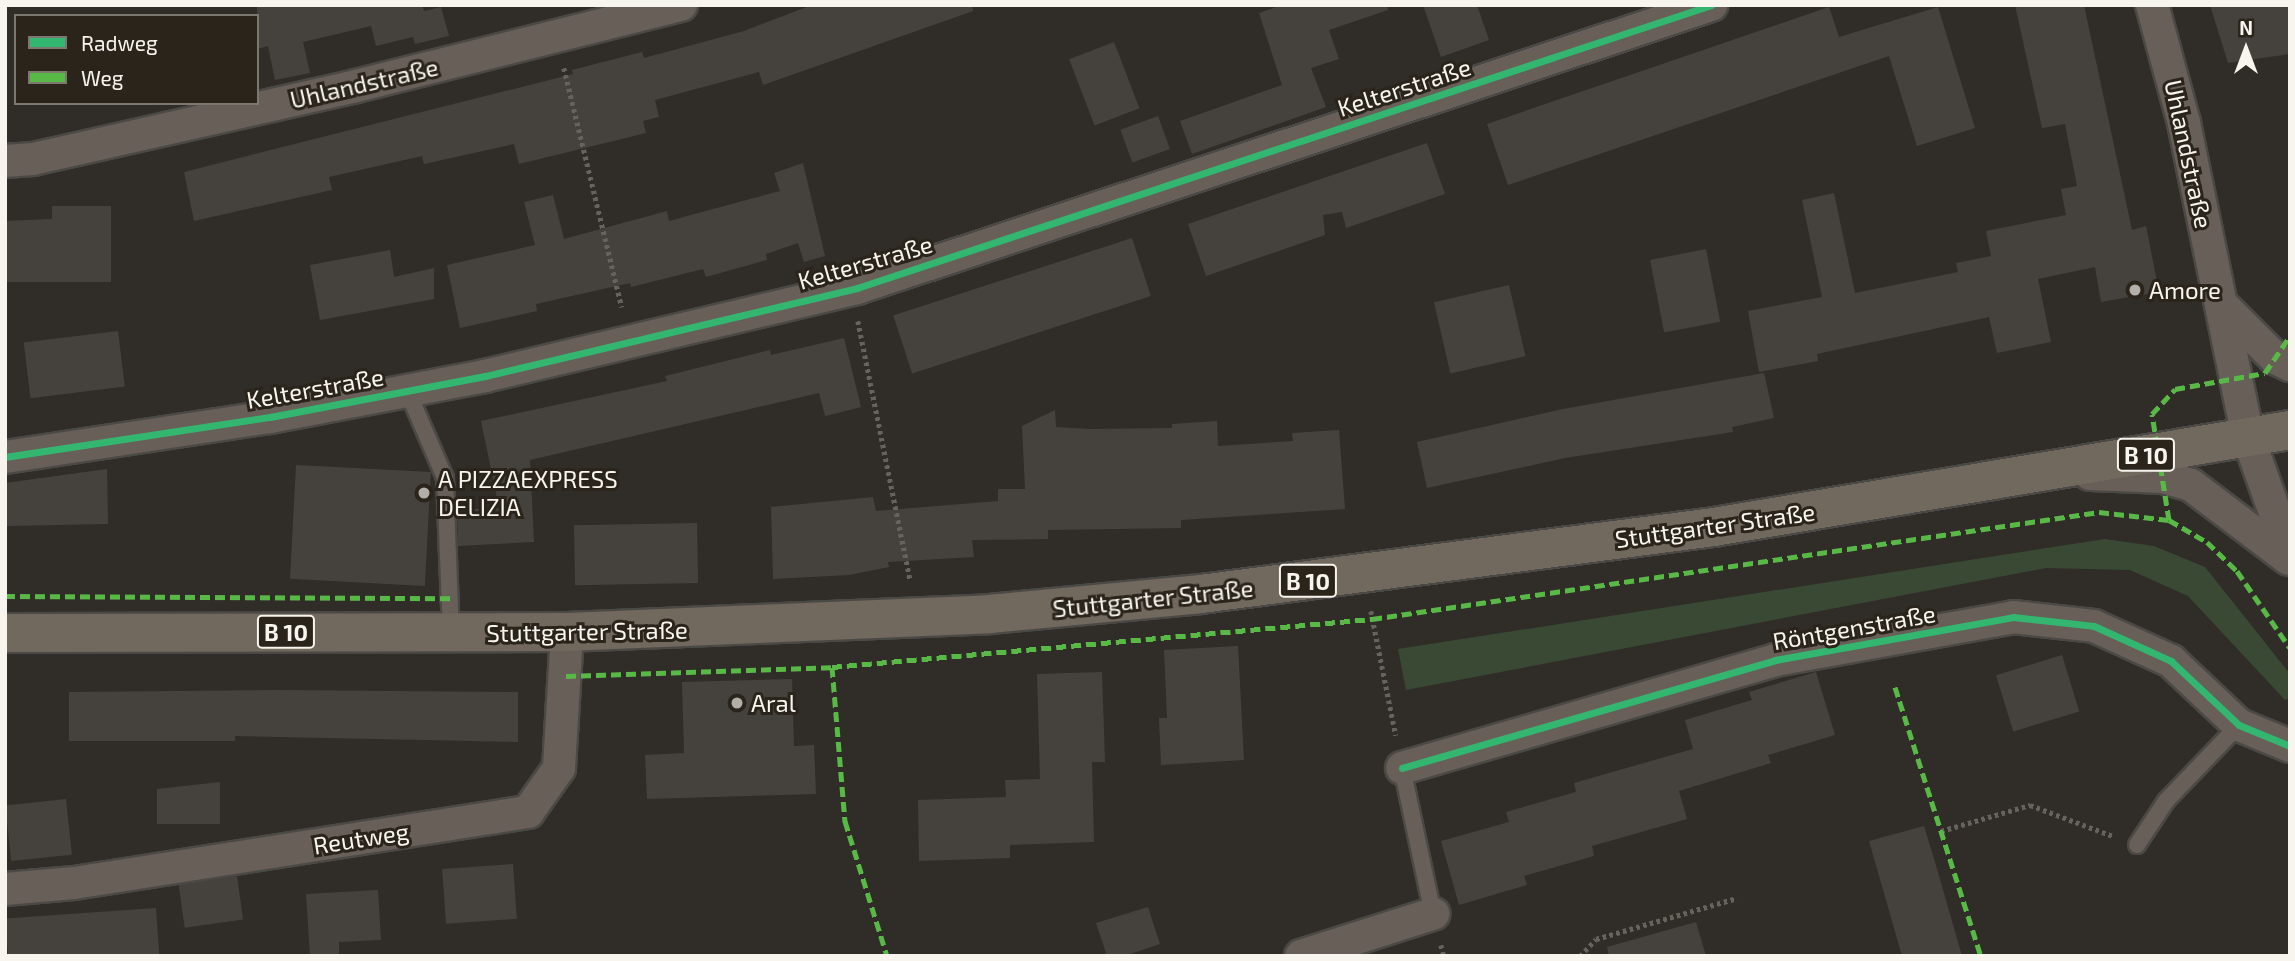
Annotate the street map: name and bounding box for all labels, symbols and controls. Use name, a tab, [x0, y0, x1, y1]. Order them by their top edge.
legend	[14, 14, 259, 105]
north arrow	[2211, 14, 2281, 84]
text: N	[2239, 16, 2253, 39]
text: Radweg	[81, 30, 158, 55]
street label: Uhlandstraße	[287, 52, 441, 114]
street label: Kelterstraße	[1334, 52, 1474, 122]
text: Weg	[81, 65, 124, 90]
street label: Uhlandstraße	[2159, 77, 2219, 231]
street label: Kelterstraße	[794, 229, 936, 295]
place label: Amore	[2149, 276, 2221, 304]
marker: Amore	[2127, 282, 2143, 298]
street label: Kelterstraße	[244, 362, 386, 414]
road number: B 10	[2116, 436, 2176, 475]
place label: A PIZZAEXPRESS DELIZIA	[438, 465, 618, 521]
marker: A PIZZAEXPRESS DELIZIA	[416, 485, 432, 501]
street label: Stuttgarter Straße	[1613, 497, 1817, 553]
road number: B 10	[1278, 562, 1338, 600]
street label: Stuttgarter Straße	[1051, 573, 1255, 623]
street label: Röntgenstraße	[1770, 599, 1938, 655]
road number: B 10	[256, 612, 316, 652]
street label: Stuttgarter Straße	[486, 615, 688, 647]
place label: Aral	[751, 689, 796, 717]
marker: Aral	[729, 695, 745, 711]
street label: Reutweg	[311, 816, 411, 860]

